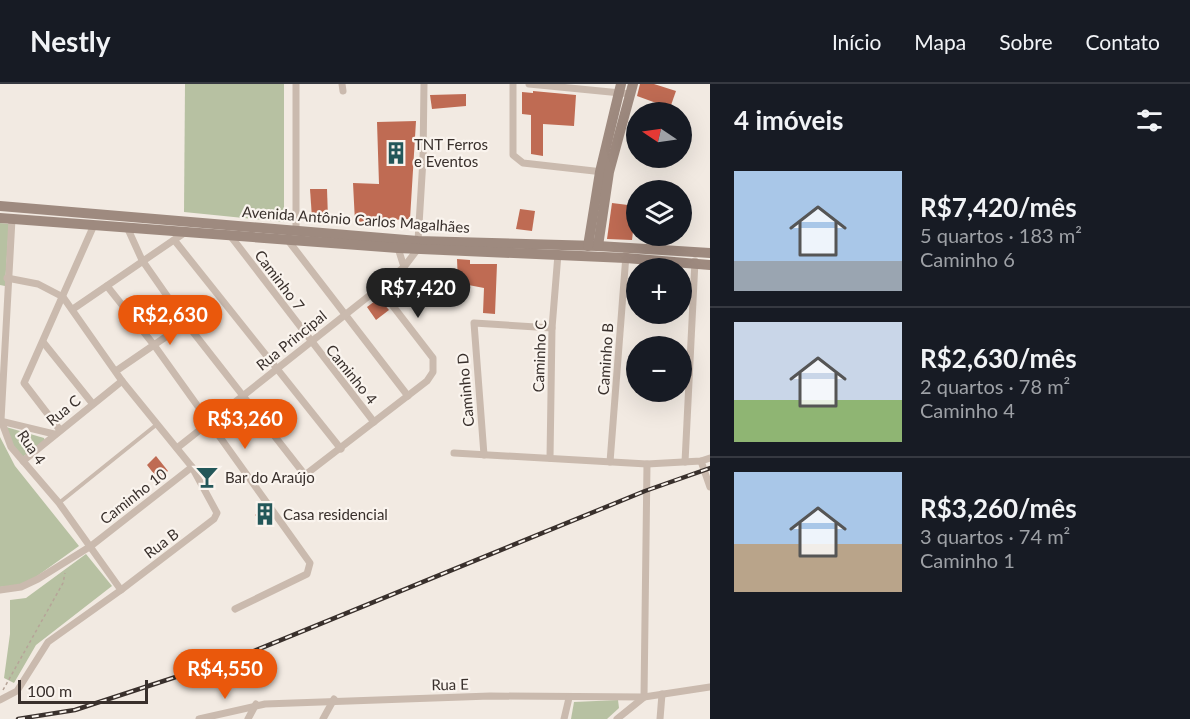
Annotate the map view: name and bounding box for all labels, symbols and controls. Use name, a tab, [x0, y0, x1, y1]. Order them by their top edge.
text: Nestly	[30, 24, 111, 58]
text: Início	[832, 29, 881, 54]
text: Mapa	[914, 29, 966, 54]
text: Sobre	[999, 29, 1052, 54]
text: Contato	[1085, 29, 1160, 54]
north arrow	[626, 102, 692, 168]
map controls	[626, 102, 692, 402]
text: 4 imóveis	[734, 104, 844, 136]
icon: filters	[1133, 104, 1166, 137]
place label: TNT Ferros e Eventos	[414, 135, 488, 170]
building icon: TNT Ferros e Eventos	[383, 140, 409, 166]
button: layers	[626, 180, 692, 246]
text: R$7,420/mês	[920, 191, 1077, 223]
icon: home	[782, 195, 854, 267]
street label: Avenida Antônio Carlos Magalhães	[242, 202, 470, 236]
text: 5 quartos · 183 m²	[920, 223, 1082, 247]
street label: Caminho 7	[251, 246, 309, 314]
text: Caminho 6	[920, 247, 1015, 271]
button: +	[626, 258, 692, 324]
pin: R$7,420	[363, 268, 473, 319]
text: R$7,420	[380, 275, 456, 299]
pin: R$2,630	[115, 295, 225, 346]
text: R$2,630	[132, 302, 208, 326]
street label: Rua Principal	[252, 306, 330, 374]
street label: Caminho C	[529, 319, 549, 393]
street label: Caminho B	[594, 322, 616, 396]
button: −	[626, 336, 692, 402]
street label: Caminho 4	[323, 341, 382, 408]
text: R$2,630/mês	[920, 342, 1077, 374]
icon: home	[782, 346, 854, 418]
street label: Caminho D	[453, 352, 477, 428]
text: 2 quartos · 78 m²	[920, 374, 1070, 398]
street label: Rua C	[42, 391, 84, 429]
text: Caminho 4	[920, 398, 1015, 422]
pin: R$3,260	[190, 399, 300, 450]
text: R$3,260	[207, 406, 283, 430]
street label: Rua 4	[14, 426, 50, 468]
street label: Caminho 10	[96, 464, 170, 528]
bar icon: Bar do Araújo	[194, 464, 220, 490]
place label: Bar do Araújo	[225, 468, 315, 486]
text: R$3,260/mês	[920, 492, 1077, 524]
icon: home	[782, 496, 854, 568]
building icon: Casa residencial	[252, 501, 278, 527]
place label: Casa residencial	[283, 505, 388, 523]
street label: Rua B	[140, 524, 182, 562]
text: 3 quartos · 74 m²	[920, 524, 1070, 548]
text: Caminho 1	[920, 548, 1015, 572]
pin: R$4,550	[170, 649, 280, 700]
text: R$4,550	[187, 656, 263, 680]
street label: Rua E	[431, 675, 469, 693]
scale bar	[18, 677, 148, 704]
text: 100 m	[27, 681, 72, 700]

